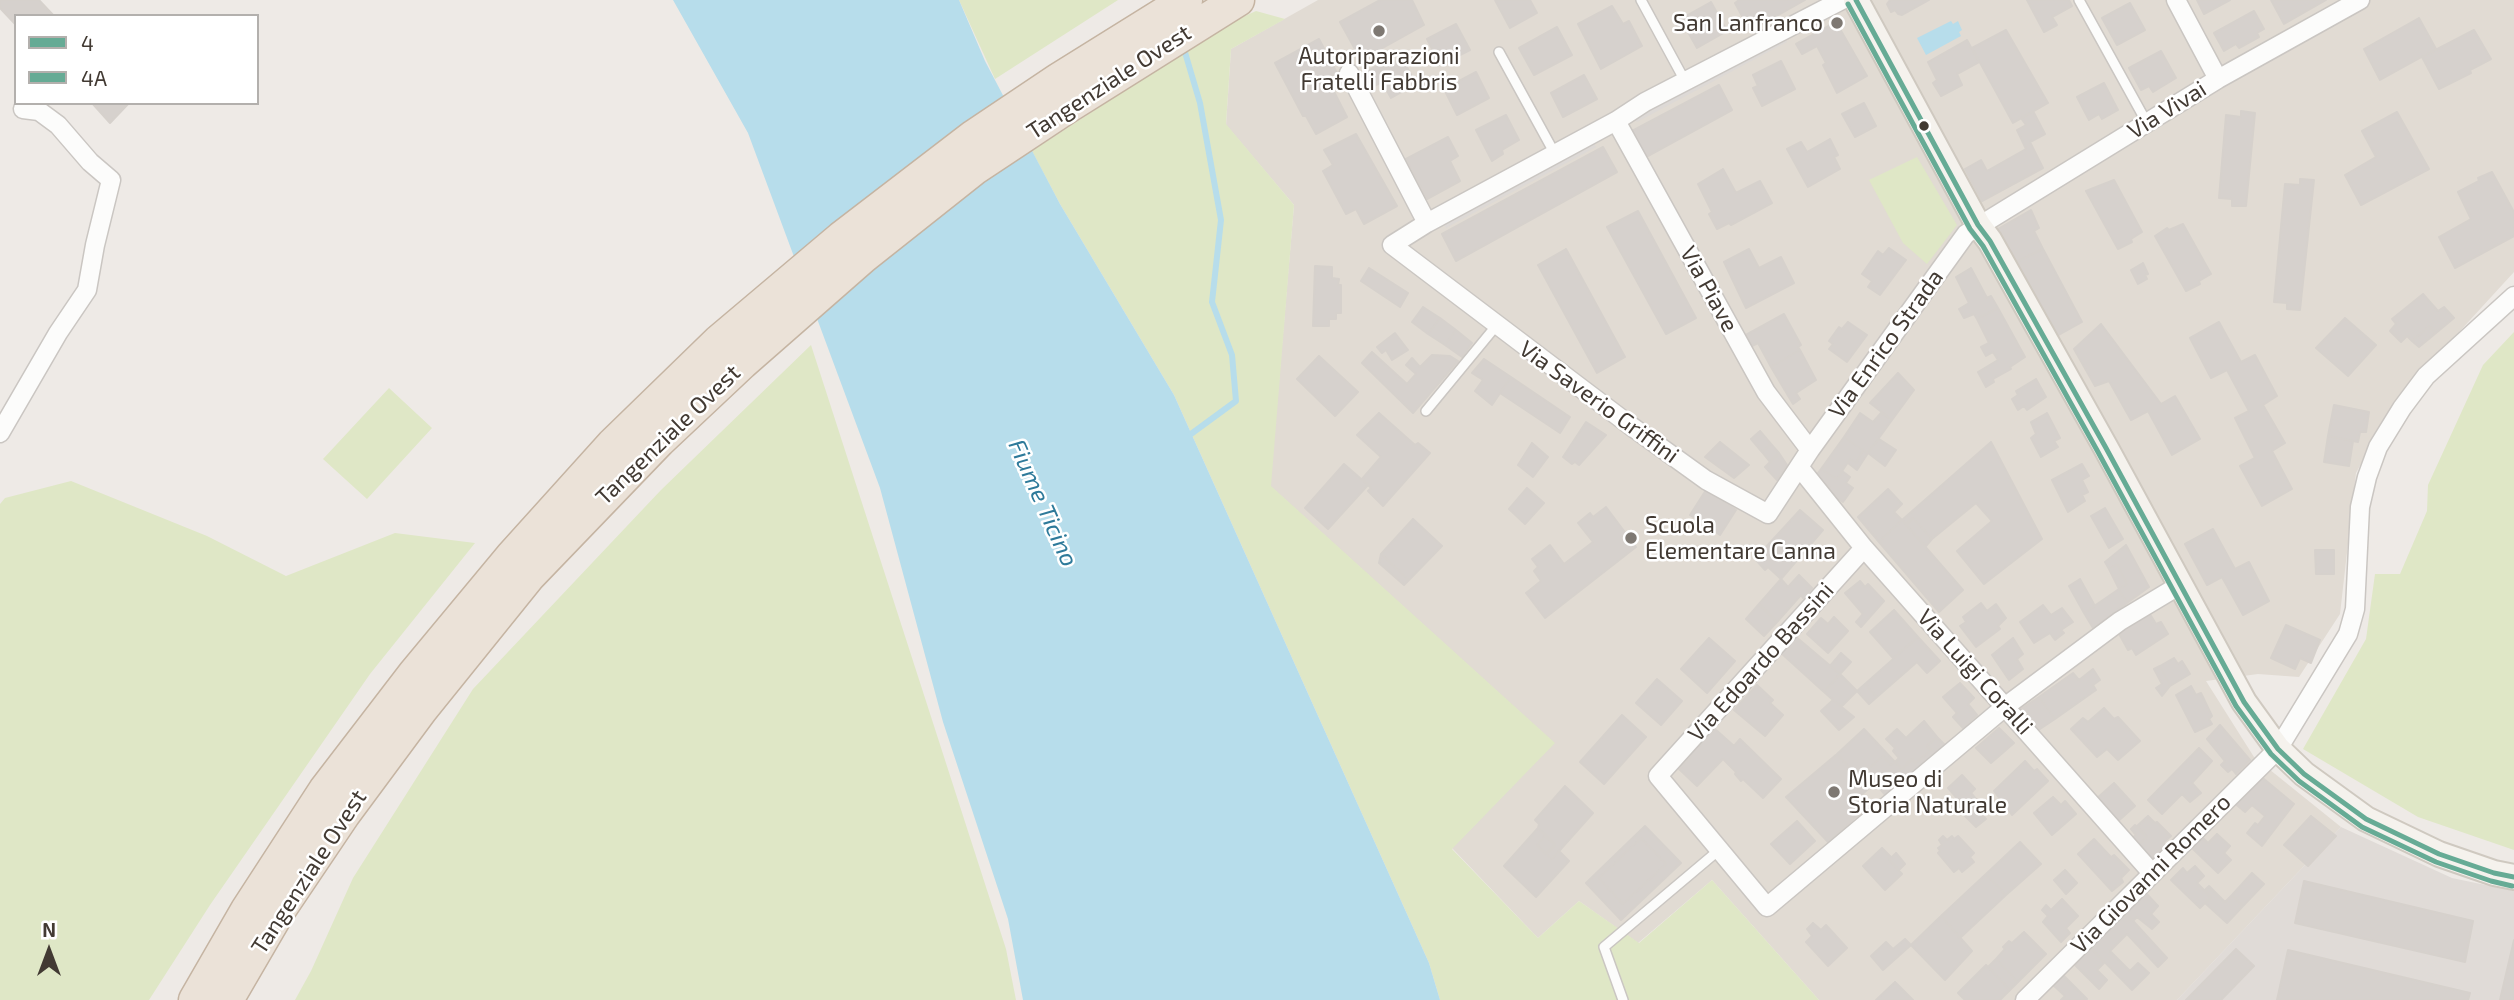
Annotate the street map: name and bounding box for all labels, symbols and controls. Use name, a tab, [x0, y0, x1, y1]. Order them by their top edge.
place label: San Lanfranco	[1673, 9, 1823, 37]
legend	[14, 14, 259, 105]
marker: San Lanfranco	[1829, 15, 1845, 31]
street label: Tangenziale Ovest	[1022, 19, 1196, 145]
marker: Autoriparazioni Fratelli Fabbris	[1371, 23, 1387, 39]
text: 4	[81, 30, 94, 55]
place label: Autoriparazioni Fratelli Fabbris	[1298, 42, 1460, 96]
text: 4A	[81, 65, 107, 90]
street label: Via Vivai	[2123, 75, 2211, 145]
unlabelled marker	[1917, 119, 1931, 133]
street label: Via Piave	[1674, 241, 1744, 337]
street label: Via Enrico Strada	[1823, 264, 1949, 424]
street label: Via Saverio Griffini	[1514, 335, 1684, 469]
street label: Tangenziale Ovest	[590, 359, 746, 511]
water label: Fiume Ticino	[1002, 435, 1084, 571]
place label: Scuola Elementare Canna	[1645, 511, 1836, 565]
marker: Scuola Elementare Canna	[1623, 530, 1639, 546]
street label: Via Edoardo Bassini	[1682, 577, 1840, 747]
street label: Via Luigi Coralli	[1911, 604, 2039, 740]
place label: Museo di Storia Naturale	[1848, 765, 2007, 819]
marker: Museo di Storia Naturale	[1826, 784, 1842, 800]
street label: Tangenziale Ovest	[246, 785, 372, 959]
street label: Via Giovanni Romero	[2065, 788, 2237, 960]
north arrow	[14, 916, 84, 986]
text: N	[42, 918, 56, 941]

